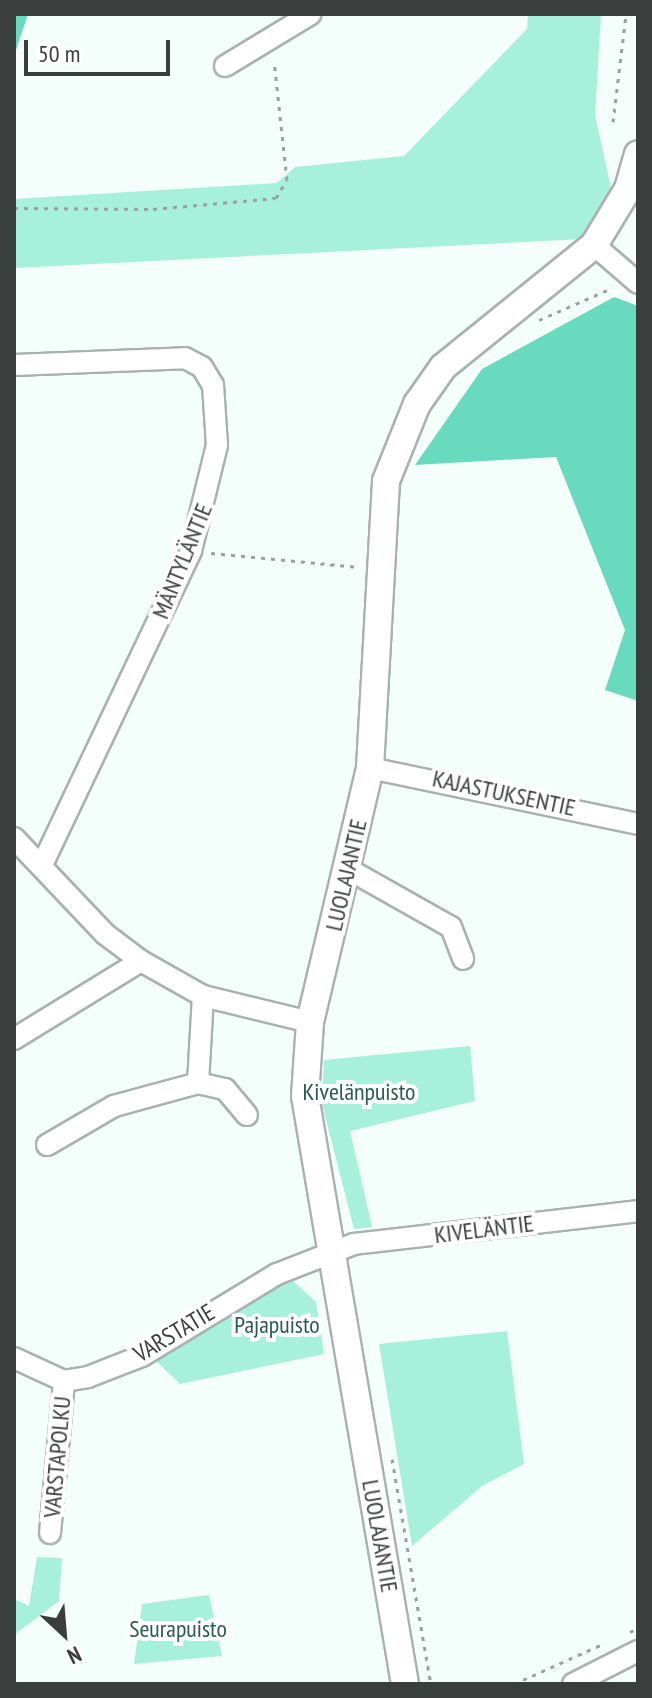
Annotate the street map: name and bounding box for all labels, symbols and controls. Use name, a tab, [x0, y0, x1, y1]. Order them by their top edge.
scale bar	[28, 24, 174, 74]
text: 50 m	[38, 38, 80, 69]
street label: MÄNTYLÄNTIE	[146, 499, 218, 623]
street label: KAJASTUKSENTIE	[430, 764, 578, 822]
street label: LUOLAJANTIE	[319, 816, 373, 934]
park label: Kivelänpuisto	[303, 1078, 415, 1106]
street label: KIVELÄNTIE	[433, 1209, 535, 1249]
street label: VARSTATIE	[128, 1298, 220, 1368]
park label: Pajapuisto	[234, 1311, 320, 1339]
street label: VARSTAPOLKU	[37, 1395, 77, 1519]
street label: LUOLAJANTIE	[356, 1477, 404, 1595]
north arrow	[24, 1594, 104, 1674]
park label: Seurapuisto	[129, 1615, 227, 1643]
text: N	[63, 1640, 86, 1671]

